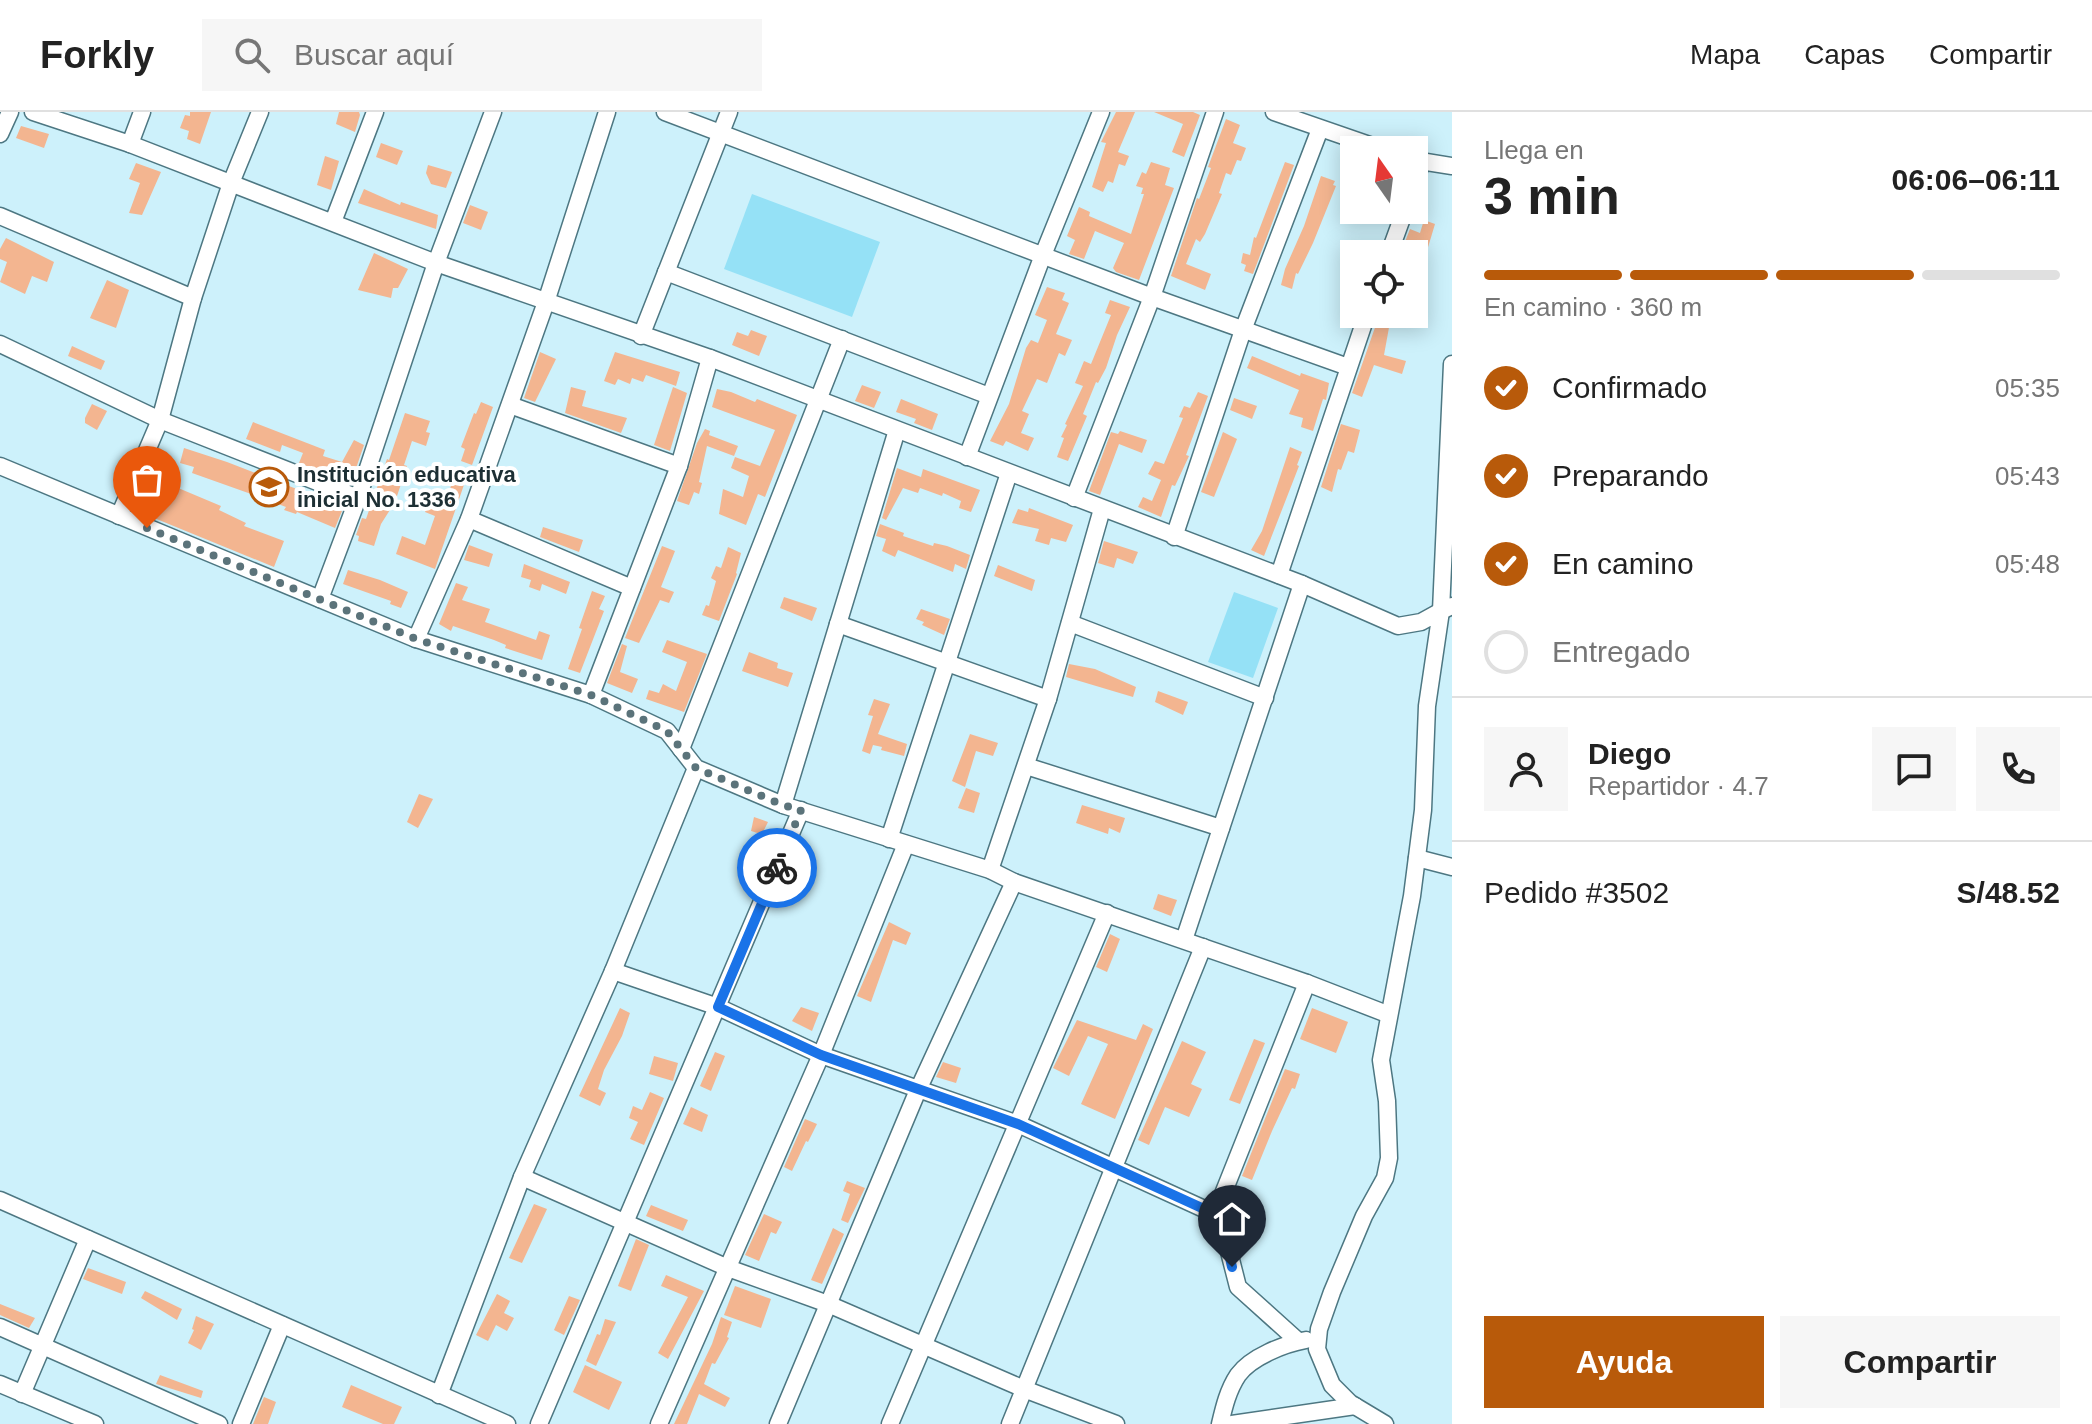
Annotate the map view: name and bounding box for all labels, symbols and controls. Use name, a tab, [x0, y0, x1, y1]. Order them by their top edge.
search box	[202, 19, 762, 91]
icon: search	[230, 33, 274, 77]
text: Forkly	[40, 34, 154, 76]
text: Buscar aquí	[294, 38, 454, 71]
text: Mapa	[1690, 39, 1760, 70]
text: Capas	[1804, 39, 1885, 70]
text: Compartir	[1929, 39, 2052, 70]
text: Llega en	[1484, 135, 1584, 165]
north arrow	[1340, 136, 1428, 224]
map controls	[1340, 136, 1428, 328]
text: 06:06–06:11	[1892, 163, 2060, 196]
text: 3 min	[1484, 167, 1620, 225]
button: locate	[1340, 240, 1428, 328]
text: En camino · 360 m	[1484, 292, 1702, 322]
icon: check	[1484, 366, 1528, 410]
text: Confirmado	[1552, 371, 1707, 404]
text: 05:35	[1995, 373, 2060, 403]
pin	[113, 446, 181, 528]
icon: check	[1484, 454, 1528, 498]
icon: bag	[125, 458, 169, 502]
text: Preparando	[1552, 459, 1709, 492]
text: 05:43	[1995, 461, 2060, 491]
place label: Institución educativa inicial No. 1336	[297, 462, 517, 512]
school or university icon: Institución educativa inicial No. 1336	[248, 466, 290, 508]
icon: check	[1484, 542, 1528, 586]
text: En camino	[1552, 547, 1694, 580]
text: 05:48	[1995, 549, 2060, 579]
text: Entregado	[1552, 635, 1690, 668]
button: person	[1484, 727, 1568, 811]
button: chat	[1872, 727, 1956, 811]
button: phone	[1976, 727, 2060, 811]
text: Diego	[1588, 737, 1671, 770]
text: Repartidor · 4.7	[1588, 771, 1769, 801]
courier	[737, 828, 817, 908]
icon: bike	[755, 846, 799, 890]
text: Pedido #3502	[1484, 876, 1669, 909]
text: S/48.52	[1957, 876, 2060, 909]
pin	[1198, 1185, 1266, 1267]
icon: home	[1210, 1197, 1254, 1241]
button: Ayuda	[1484, 1316, 1764, 1408]
button: Compartir	[1780, 1316, 2060, 1408]

